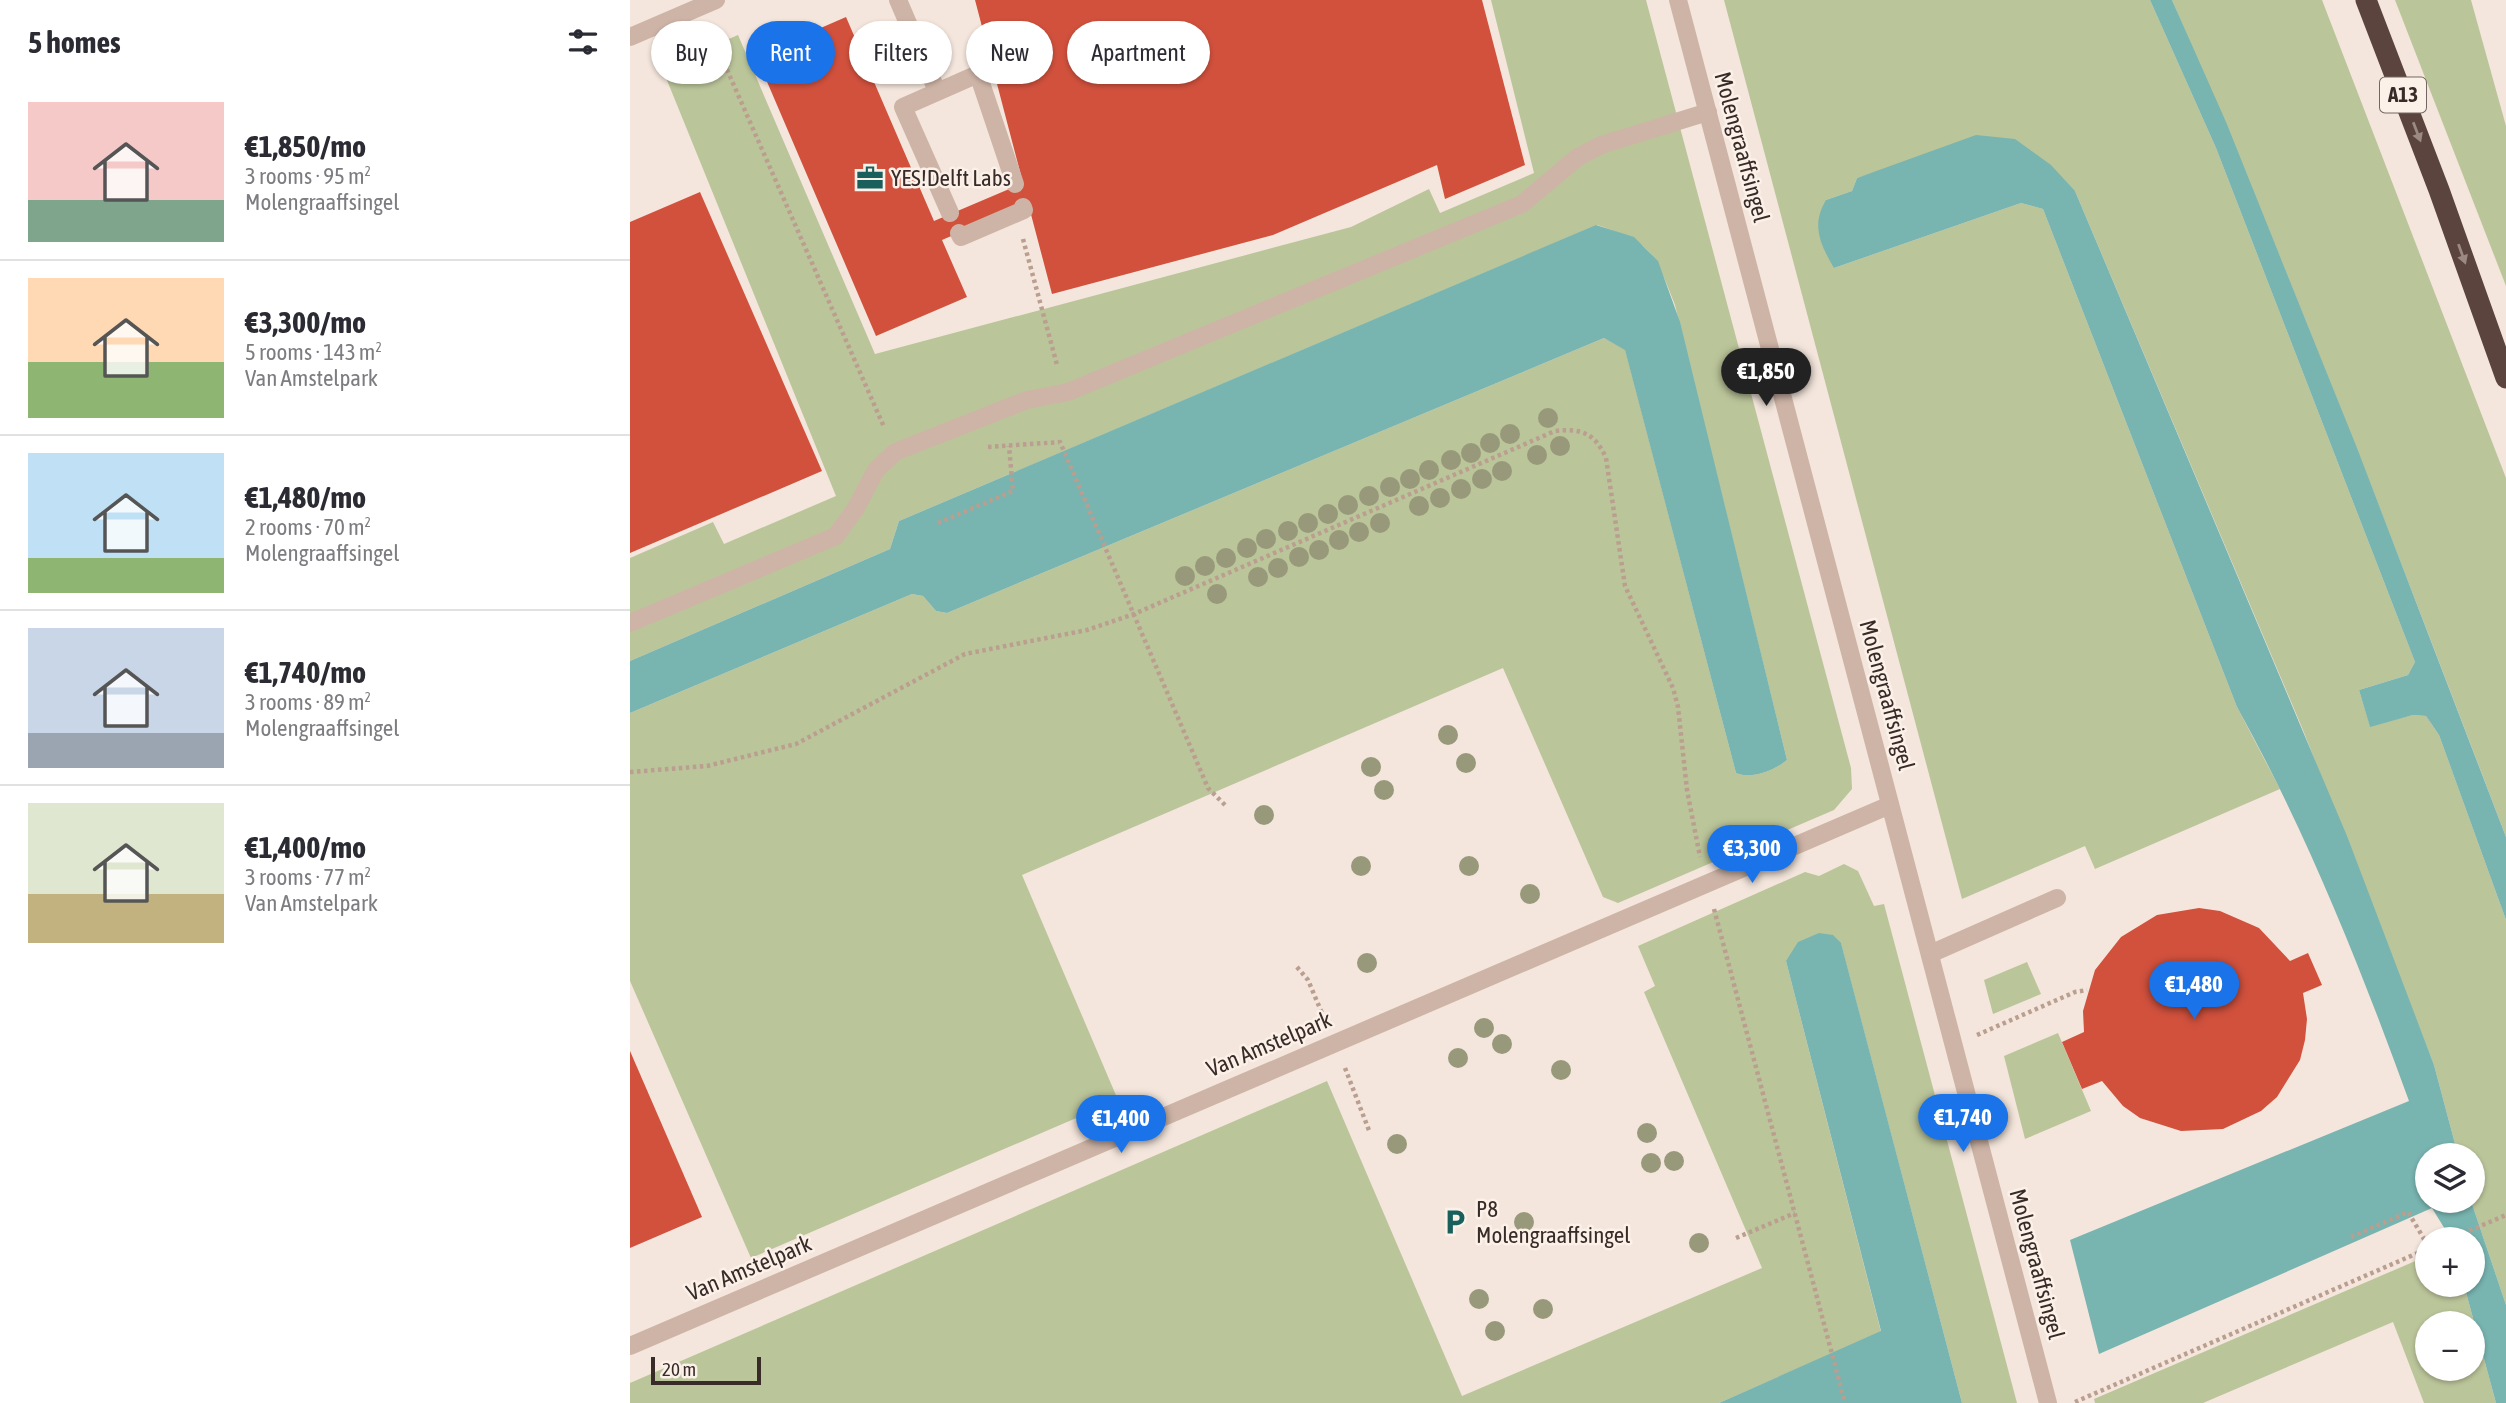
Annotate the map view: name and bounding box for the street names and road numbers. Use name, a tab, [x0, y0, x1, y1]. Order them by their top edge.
street label: Molengraaffsingel	[1709, 69, 1775, 225]
road number: A13	[2380, 78, 2426, 112]
street label: Molengraaffsingel	[1854, 617, 1920, 773]
street label: Van Amstelpark	[1203, 1006, 1335, 1082]
street label: Molengraaffsingel	[2004, 1186, 2070, 1342]
street label: Van Amstelpark	[683, 1230, 815, 1306]

